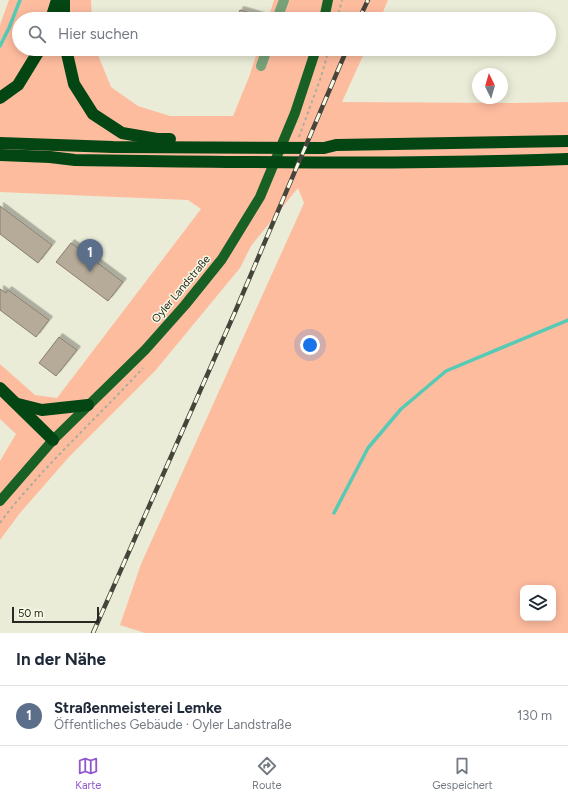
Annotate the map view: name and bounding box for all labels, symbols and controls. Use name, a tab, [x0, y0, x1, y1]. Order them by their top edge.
search box	[12, 12, 556, 56]
icon: search	[26, 23, 48, 45]
text: Hier suchen	[58, 25, 138, 43]
north arrow	[472, 68, 508, 104]
pin: 1	[77, 239, 103, 272]
street label: Oyler Landstraße	[149, 253, 213, 325]
your location	[300, 335, 320, 355]
map controls	[520, 585, 556, 621]
button: layers	[520, 585, 556, 621]
scale bar	[12, 605, 99, 624]
text: 50 m	[18, 607, 43, 620]
text: In der Nähe	[16, 649, 106, 669]
text: Straßenmeisterei Lemke	[54, 699, 222, 717]
text: 1	[26, 708, 32, 723]
text: 130 m	[517, 708, 552, 723]
text: Öffentliches Gebäude · Oyler Landstraße	[54, 717, 292, 732]
tab: Karte	[75, 755, 101, 792]
tab: Route	[252, 755, 282, 792]
tab: Gespeichert	[432, 755, 493, 792]

